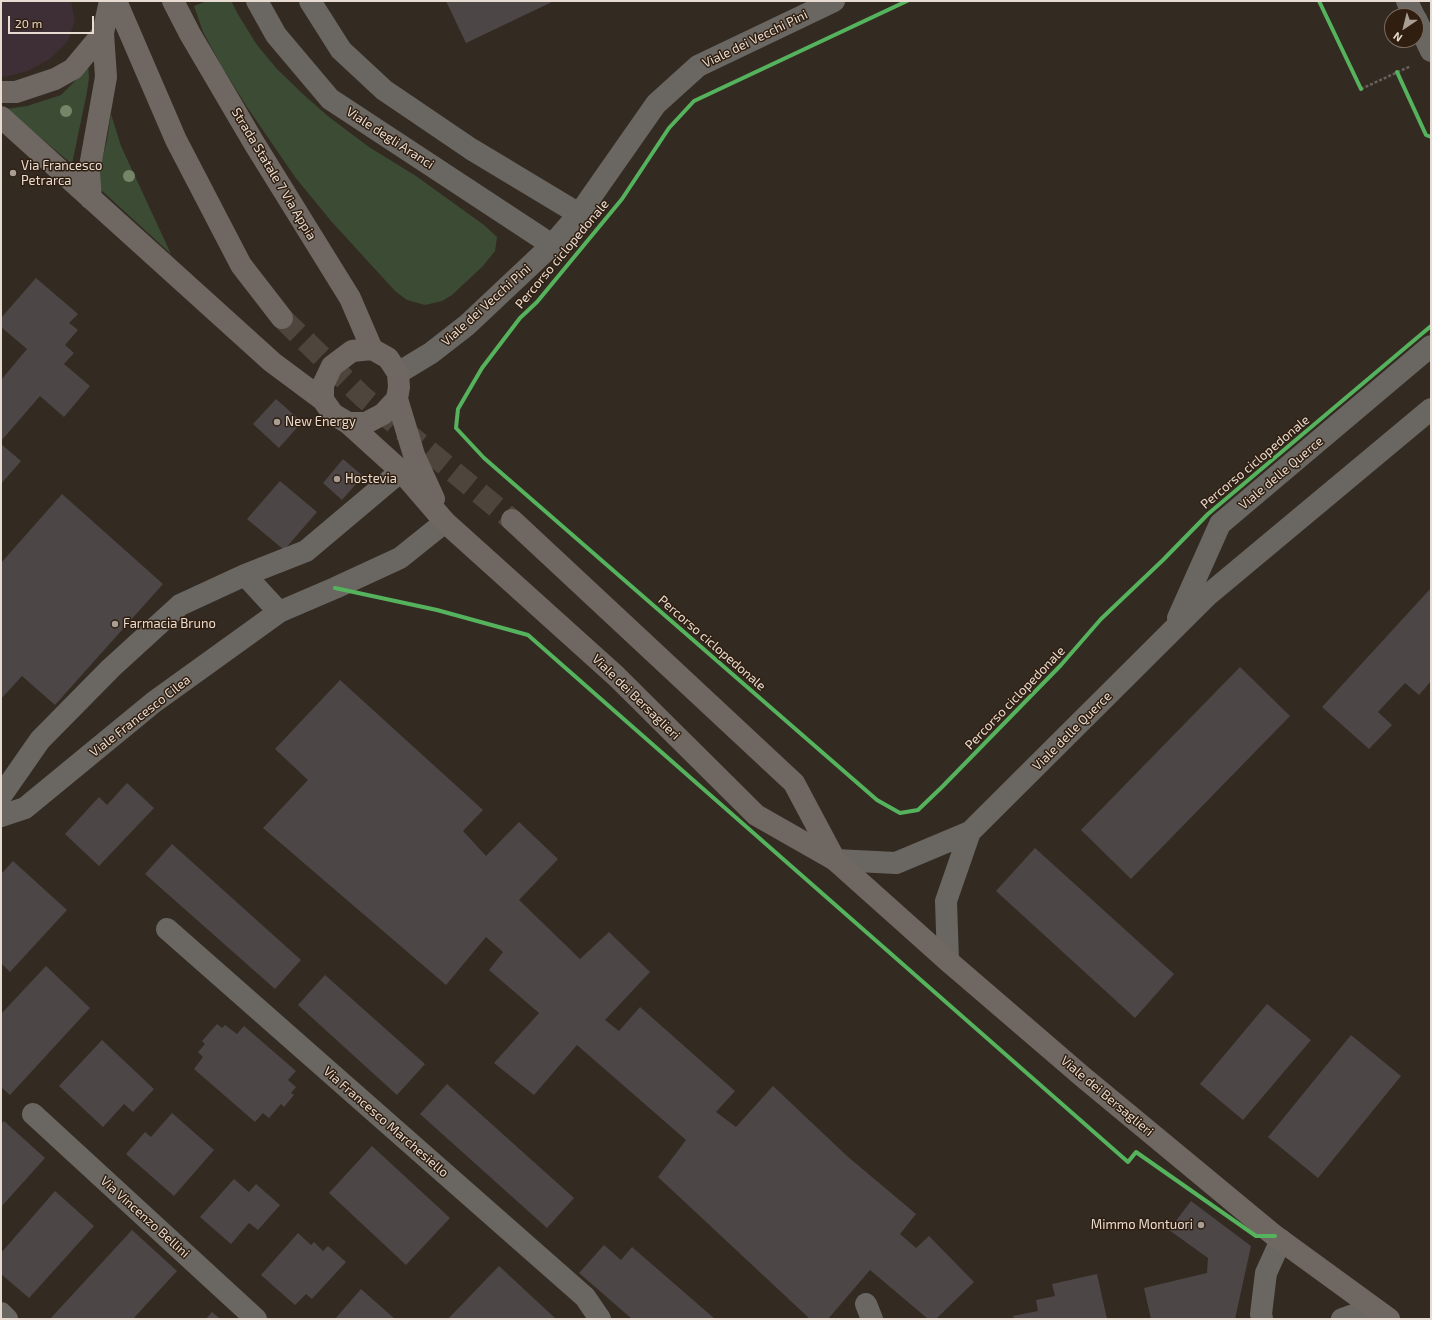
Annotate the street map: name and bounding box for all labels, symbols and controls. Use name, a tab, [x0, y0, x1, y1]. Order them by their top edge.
street label: Viale dei Vecchi Pini	[700, 7, 810, 71]
scale bar	[10, 8, 96, 34]
north arrow	[1384, 8, 1424, 48]
text: 20 m	[15, 16, 42, 30]
text: N	[1390, 30, 1404, 45]
street label: Viale degli Aranci	[343, 104, 437, 172]
street label: Strada Statale 7 Via Appia	[228, 105, 320, 243]
place label: Via Francesco Petrarca	[21, 158, 102, 189]
marker: Via Francesco Petrarca	[8, 168, 18, 178]
street label: Percorso ciclopedonale	[512, 196, 612, 312]
street label: Viale dei Vecchi Pini	[438, 261, 534, 349]
street label: Percorso ciclopedonale	[1197, 412, 1313, 512]
place label: New Energy	[285, 414, 356, 430]
marker: New Energy	[272, 417, 282, 427]
street label: Viale delle Querce	[1236, 433, 1326, 513]
place label: Hostevia	[345, 471, 397, 487]
marker: Hostevia	[332, 474, 342, 484]
street label: Percorso ciclopedonale	[655, 592, 769, 694]
place label: Farmacia Bruno	[123, 616, 216, 632]
marker: Farmacia Bruno	[110, 619, 120, 629]
street label: Percorso ciclopedonale	[962, 643, 1068, 753]
street label: Viale dei Bersaglieri	[589, 651, 683, 743]
street label: Viale Francesco Cilea	[86, 672, 194, 760]
street label: Viale delle Querce	[1029, 688, 1115, 774]
street label: Viale dei Bersaglieri	[1057, 1053, 1157, 1139]
street label: Via Francesco Marchesiello	[320, 1063, 452, 1181]
street label: Via Vincenzo Bellini	[97, 1173, 193, 1261]
place label: Mimmo Montuori	[1091, 1217, 1193, 1233]
marker: Mimmo Montuori	[1196, 1220, 1206, 1230]

